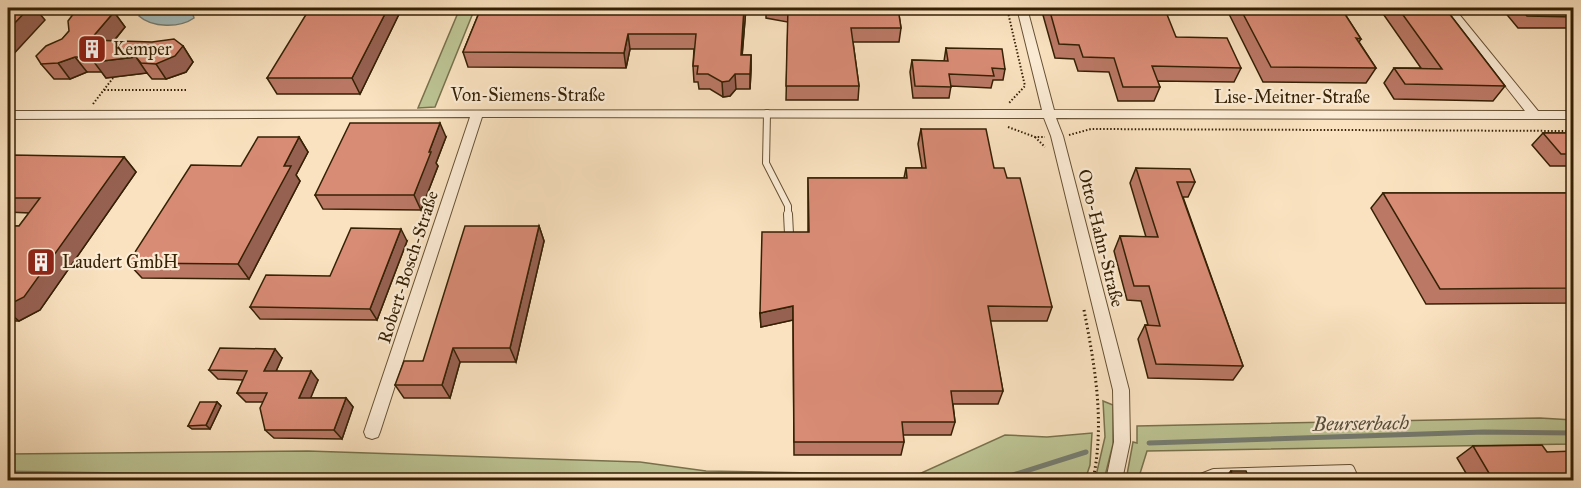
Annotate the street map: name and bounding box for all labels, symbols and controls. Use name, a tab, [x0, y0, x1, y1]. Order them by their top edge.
building icon: Kemper	[76, 33, 108, 65]
place label: Kemper	[113, 38, 172, 60]
street label: Von-Siemens-Straße	[450, 84, 605, 106]
street label: Lise-Meitner-Straße	[1214, 86, 1370, 108]
street label: Otto-Hahn-Straße	[1073, 167, 1129, 309]
street label: Robert-Bosch-Straße	[373, 188, 443, 346]
building icon: Laudert GmbH	[25, 246, 57, 278]
place label: Laudert GmbH	[62, 251, 178, 273]
water label: Beurserbach	[1312, 410, 1410, 436]

